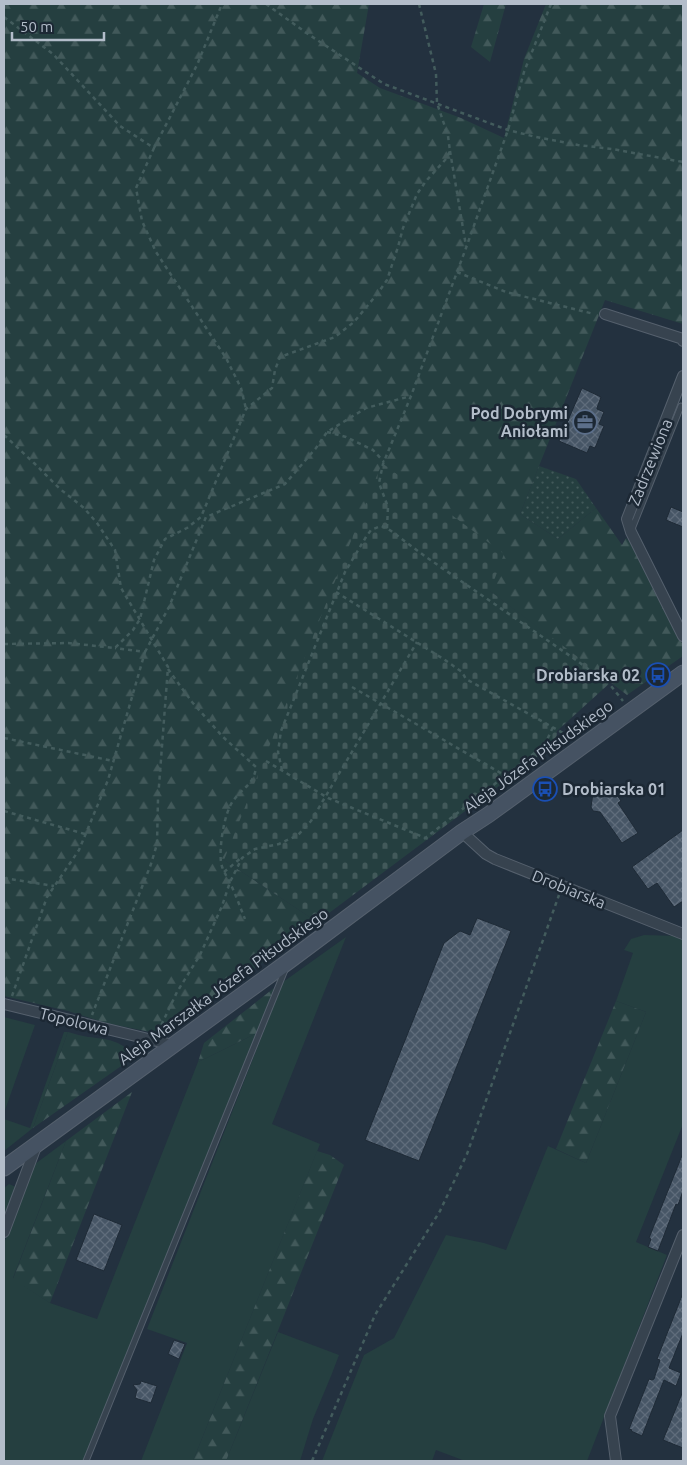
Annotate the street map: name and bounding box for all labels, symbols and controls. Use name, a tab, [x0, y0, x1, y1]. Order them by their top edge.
scale bar	[12, 10, 105, 42]
text: 50 m	[20, 18, 53, 35]
place label: Pod Dobrymi Aniołami	[470, 404, 568, 440]
office icon: Pod Dobrymi Aniołami	[572, 409, 598, 435]
street label: Zadrzewiona	[624, 416, 676, 508]
bus stop icon: Drobiarska 02	[645, 662, 671, 688]
place label: Drobiarska 02	[536, 666, 640, 684]
street label: Aleja Józefa Piłsudskiego	[460, 696, 616, 816]
bus stop icon: Drobiarska 01	[532, 776, 558, 802]
place label: Drobiarska 01	[562, 780, 666, 798]
street label: Drobiarska	[530, 866, 608, 912]
street label: Aleja Marszałka Józefa Piłsudskiego	[115, 904, 331, 1068]
street label: Topolowa	[38, 1004, 110, 1038]

